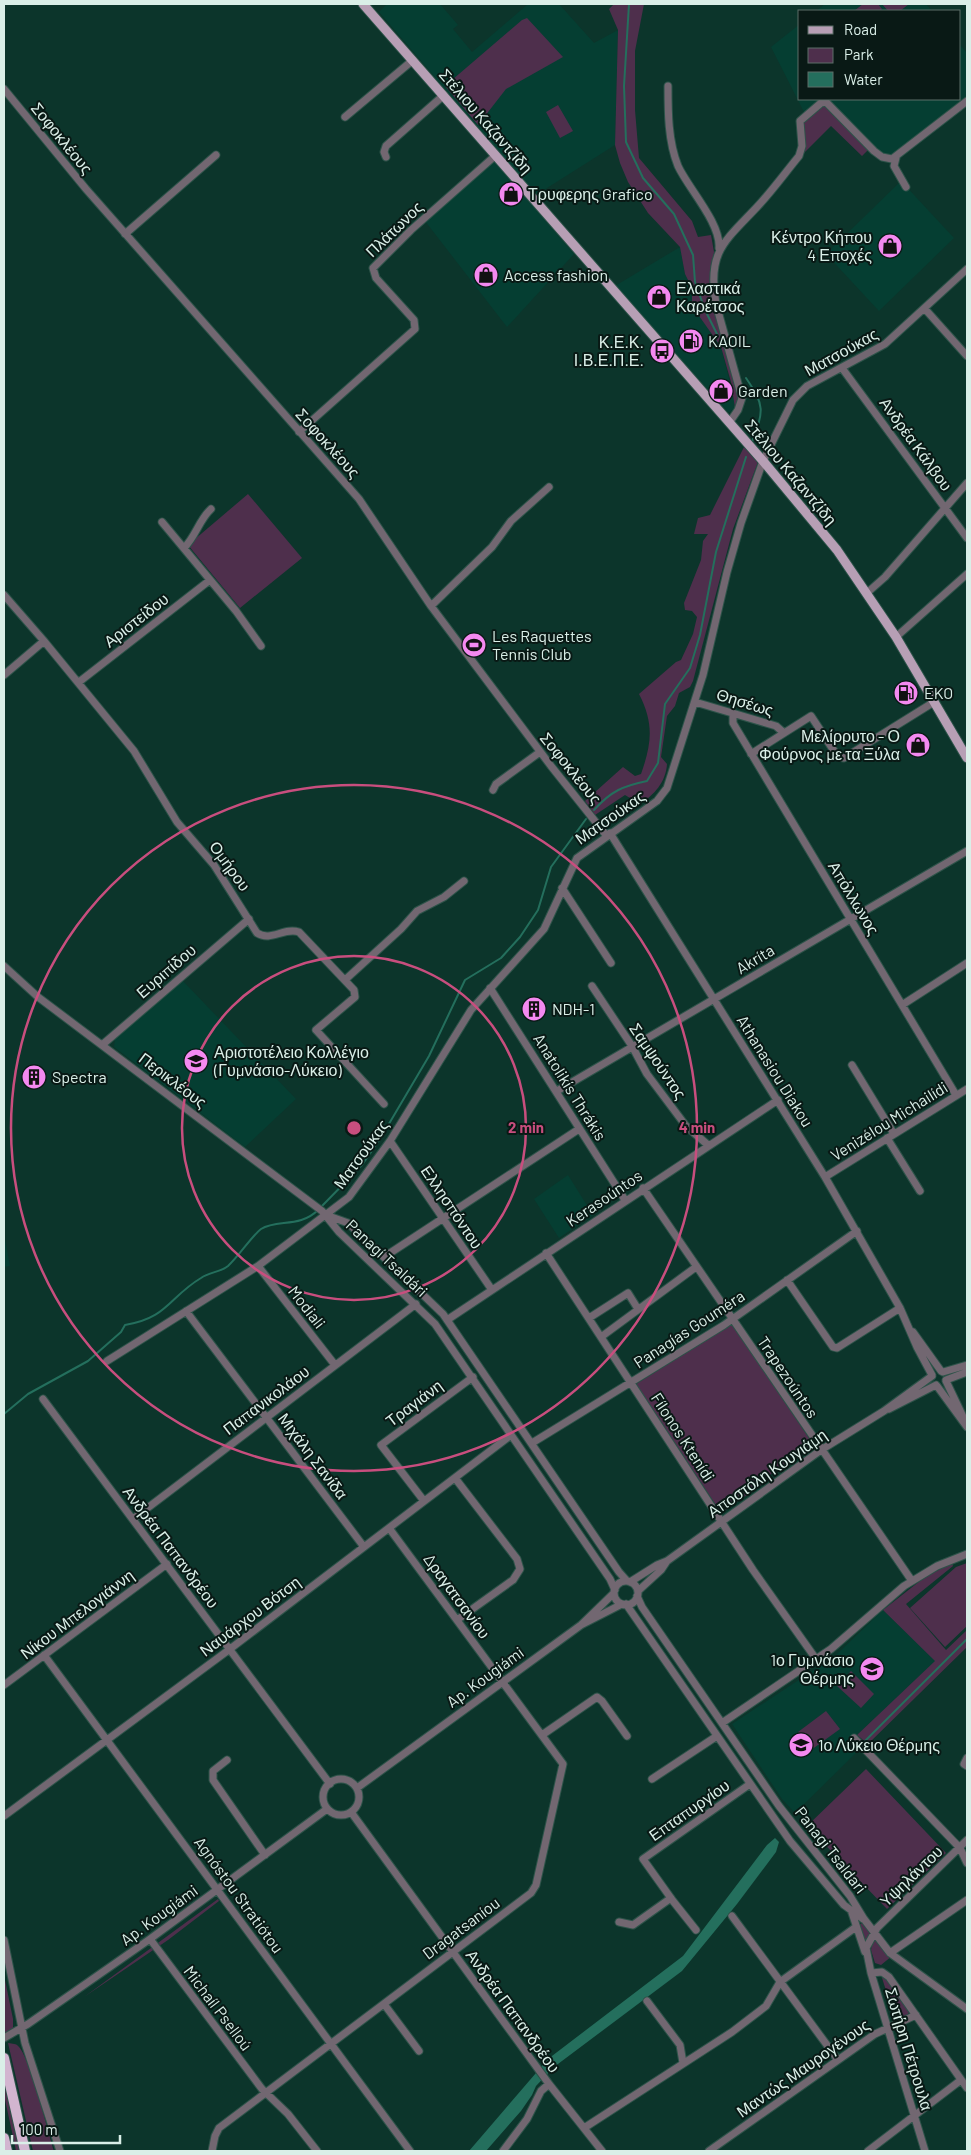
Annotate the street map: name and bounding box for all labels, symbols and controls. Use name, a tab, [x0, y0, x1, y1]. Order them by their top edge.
legend	[798, 10, 961, 100]
text: Road	[844, 20, 877, 38]
text: Park	[844, 45, 874, 63]
street label: Στέλιου Καζαντζίδη	[435, 64, 537, 178]
text: Water	[844, 70, 883, 88]
street label: Σοφοκλέους	[28, 98, 97, 178]
shop icon: Τρυφερης Grafico	[498, 181, 524, 207]
place label: Τρυφερης Grafico	[528, 184, 653, 203]
street label: Πλάτωνος	[361, 197, 426, 260]
place label: Κέντρο Κήπου 4 Εποχές	[771, 227, 872, 264]
shop icon: Κέντρο Κήπου 4 Εποχές	[877, 233, 903, 259]
shop icon: Access fashion	[473, 262, 499, 288]
place label: Access fashion	[504, 265, 608, 284]
place label: Ελαστικά Καρέτσος	[676, 278, 745, 315]
shop icon: Ελαστικά Καρέτσος	[646, 284, 672, 310]
street label: Ματσούκας	[801, 323, 881, 379]
fuel station icon: KAOIL	[678, 328, 704, 354]
place label: KAOIL	[708, 331, 751, 350]
place label: Κ.Ε.Κ. Ι.Β.Ε.Π.Ε.	[574, 332, 644, 369]
bus stop icon: Κ.Ε.Κ. Ι.Β.Ε.Π.Ε.	[649, 338, 675, 364]
shop icon: Garden	[708, 378, 734, 404]
place label: Garden	[738, 381, 788, 400]
street label: Ανδρέα Κάλβου	[876, 393, 957, 494]
street label: Σοφοκλέους	[292, 404, 365, 481]
street label: Στέλιου Καζαντζίδη	[741, 415, 841, 529]
street label: Αριστείδου	[100, 588, 172, 651]
place label: Les Raquettes Tennis Club	[492, 626, 592, 663]
sports icon: Les Raquettes Tennis Club	[461, 632, 487, 658]
fuel station icon: EKO	[893, 680, 919, 706]
place label: EKO	[924, 683, 953, 702]
street label: Θησέως	[714, 684, 776, 719]
place label: Μελίρρυτο - Ο Φούρνος με τα Ξύλα	[759, 726, 900, 763]
street label: Σοφοκλέους	[537, 728, 606, 808]
shop icon: Μελίρρυτο - Ο Φούρνος με τα Ξύλα	[905, 732, 931, 758]
street label: Ματσούκας	[571, 785, 649, 848]
street label: Ομήρου	[206, 837, 255, 894]
street label: Απόλλωνος	[825, 858, 884, 938]
street label: Ευριπίδου	[132, 940, 199, 1002]
street label: Akríta	[732, 940, 777, 977]
building icon: NDH-1	[521, 996, 547, 1022]
place label: NDH-1	[552, 999, 595, 1018]
street label: Athanasiou Diakou	[733, 1011, 817, 1130]
street label: Σαμψούντος	[626, 1019, 691, 1103]
street label: Anatolikís Thrákis	[530, 1030, 611, 1144]
place label: Αριστοτέλειο Κολλέγιο (Γυμνάσιο-Λύκειο)	[213, 1042, 369, 1079]
street label: Περικλέους	[136, 1048, 211, 1111]
school or university icon: Αριστοτέλειο Κολλέγιο (Γυμνάσιο-Λύκειο)	[183, 1048, 209, 1074]
building icon: Spectra	[21, 1064, 47, 1090]
place label: Spectra	[52, 1067, 107, 1086]
street label: Venizélou Michailídi	[827, 1077, 951, 1164]
street label: Ματσούκας	[329, 1115, 392, 1192]
text: 2 min	[508, 1118, 544, 1136]
text: 4 min	[679, 1118, 715, 1136]
centre of rings	[345, 1119, 363, 1137]
street label: Ελλησπόντου	[418, 1161, 487, 1252]
street label: Kerasoúntos	[562, 1165, 645, 1230]
street label: Panagí Tsaldári	[343, 1215, 432, 1300]
street label: Modiali	[285, 1282, 330, 1332]
street label: Panagías Gouméra	[630, 1286, 748, 1371]
street label: Trapezoúntos	[754, 1332, 823, 1421]
street label: Παπανικολάου	[219, 1361, 313, 1438]
street label: Τραγιάνη	[382, 1375, 446, 1430]
street label: Fílonos Ktenídi	[648, 1389, 719, 1485]
street label: Μιχάλη Σανίδα	[275, 1409, 352, 1503]
street label: Αποστόλη Κουγιάμη	[703, 1424, 830, 1521]
street label: Ανδρέα Παπανδρέου	[120, 1482, 223, 1611]
street label: Δραγατσανίου	[420, 1550, 495, 1642]
street label: Νίκου Μπελογιάννη	[16, 1565, 137, 1662]
street label: Ναυάρχου Βότση	[196, 1572, 304, 1660]
street label: Ap. Kougiámi	[442, 1642, 527, 1711]
place label: 1ο Γυμνάσιο Θέρμης	[770, 1650, 854, 1687]
school or university icon: 1ο Γυμνάσιο Θέρμης	[859, 1656, 885, 1682]
school or university icon: 1ο Λύκειο Θέρμης	[788, 1732, 814, 1758]
place label: 1ο Λύκειο Θέρμης	[818, 1735, 940, 1754]
street label: Επταπυργίου	[645, 1775, 733, 1844]
street label: Panagi Tsaldari	[792, 1802, 871, 1897]
street label: Agnóstou Stratiótou	[191, 1833, 288, 1957]
street label: Υψηλάντου	[875, 1841, 946, 1910]
street label: Ap. Kougiámi	[116, 1880, 201, 1949]
street label: Dragatsaníou	[418, 1892, 503, 1963]
street label: Ανδρέα Παπανδρέου	[462, 1946, 564, 2076]
street label: Michaíl Pselloú	[180, 1962, 256, 2054]
street label: Σωτήρη Πέτρουλα	[882, 1985, 937, 2113]
street label: Μαντώς Μαυρογένους	[733, 2014, 873, 2121]
scale bar	[12, 2112, 120, 2144]
text: 100 m	[20, 2120, 58, 2138]

